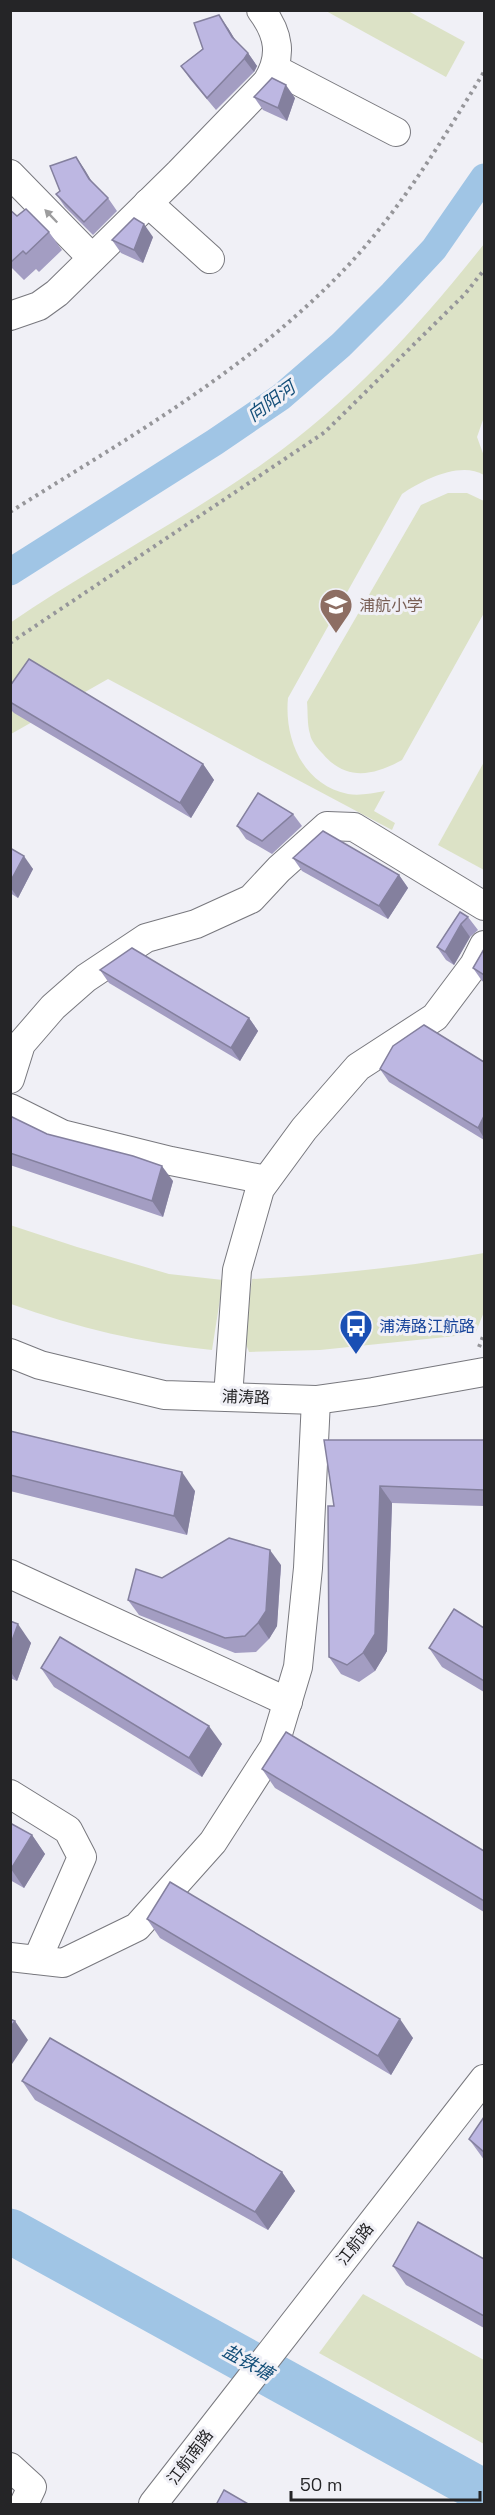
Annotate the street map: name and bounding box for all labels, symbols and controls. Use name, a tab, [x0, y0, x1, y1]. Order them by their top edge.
one-way arrow	[44, 209, 58, 224]
water label: 向阳河	[242, 374, 302, 426]
school or university icon: 浦航小学	[318, 587, 354, 634]
place label: 浦航小学	[359, 595, 423, 616]
bus stop icon: 浦涛路江航路	[338, 1308, 374, 1355]
place label: 浦涛路江航路	[379, 1316, 475, 1337]
street label: 浦涛路	[222, 1386, 270, 1408]
street label: 江航路	[332, 2219, 378, 2269]
water label: 盐铁塘	[219, 2339, 280, 2387]
street label: 江航南路	[162, 2425, 218, 2489]
scale bar	[291, 2464, 480, 2502]
text: 50 m	[300, 2473, 342, 2496]

